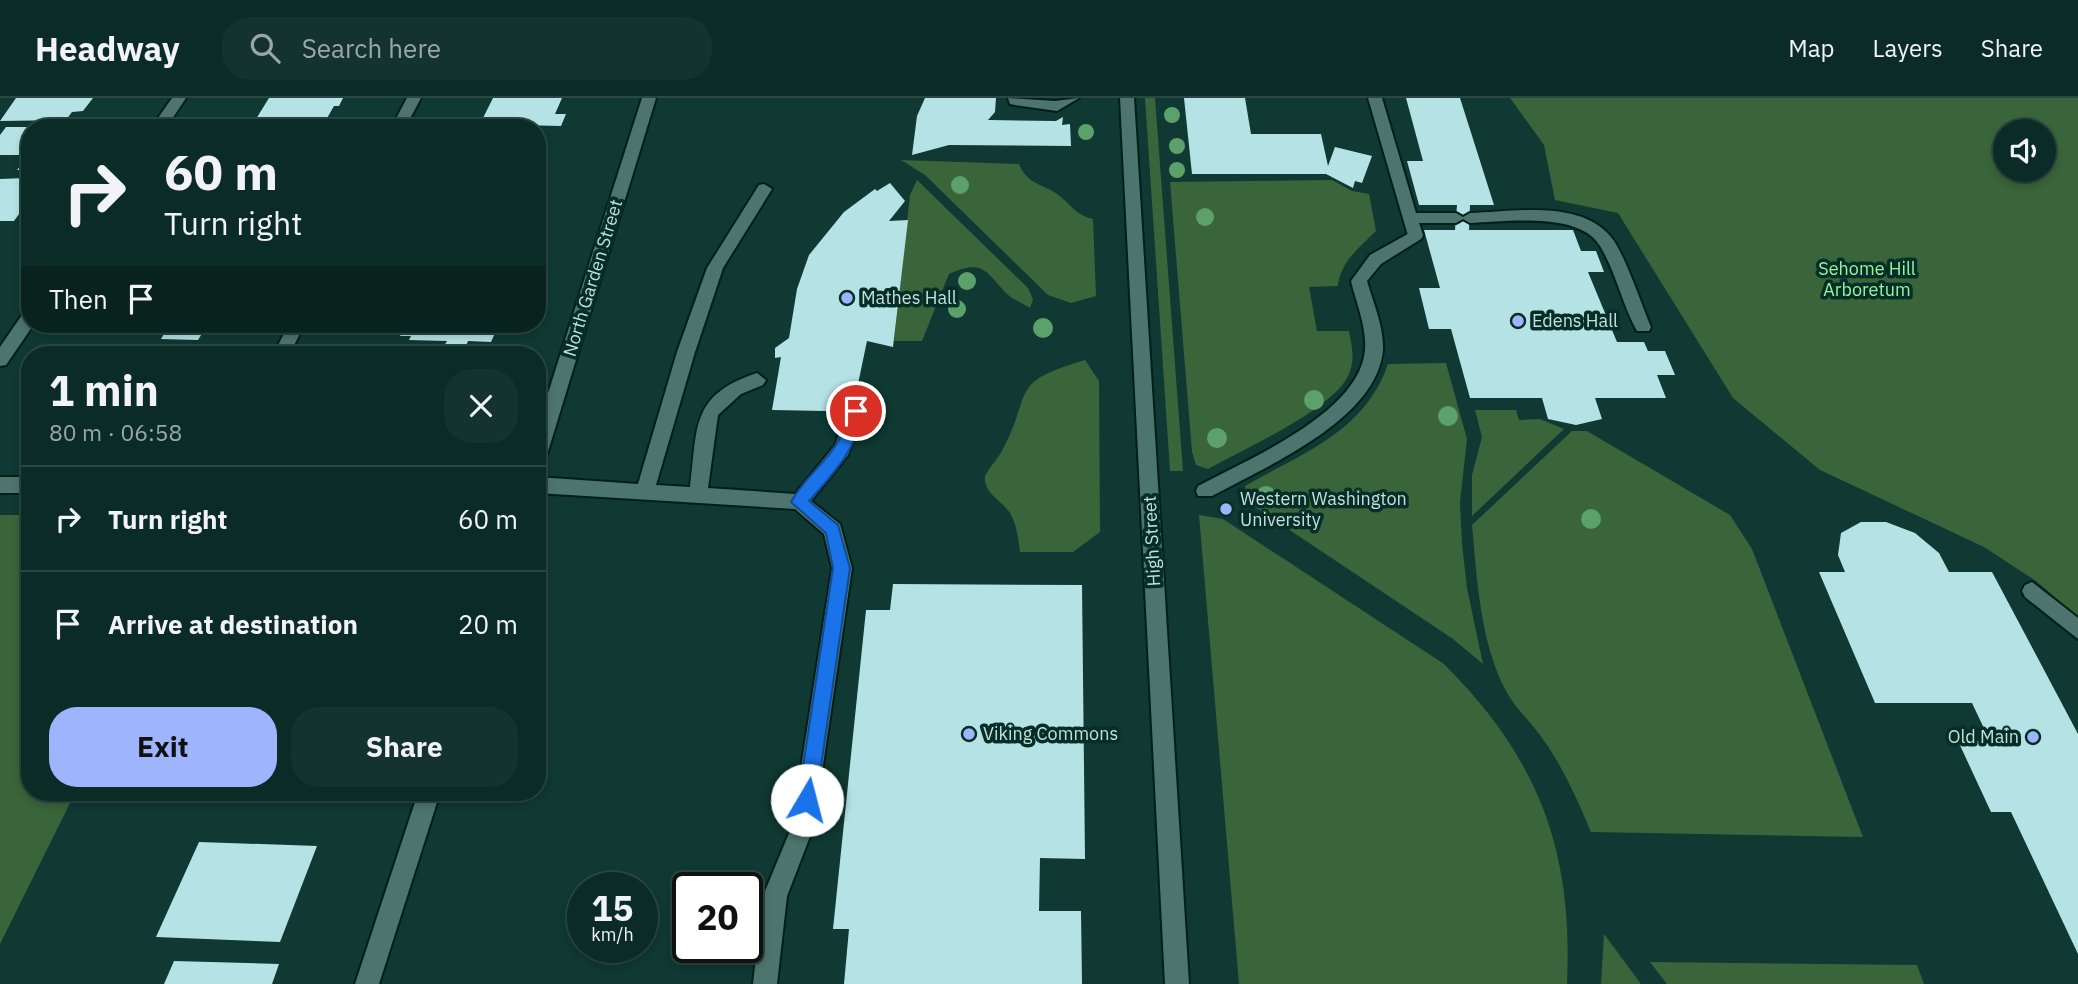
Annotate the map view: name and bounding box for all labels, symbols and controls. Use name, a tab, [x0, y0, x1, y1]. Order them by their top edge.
search box	[222, 17, 712, 80]
text: Headway	[35, 27, 180, 70]
icon: search	[246, 29, 284, 67]
text: Search here	[302, 31, 441, 65]
text: Map	[1788, 32, 1835, 64]
text: Layers	[1873, 32, 1943, 64]
text: Share	[1981, 32, 2043, 64]
map controls	[1993, 119, 2056, 182]
button: sound	[1993, 119, 2056, 182]
text: 60 m	[164, 140, 278, 203]
icon: right	[49, 147, 140, 238]
street label: North Garden Street	[558, 197, 627, 359]
text: Turn right	[164, 202, 302, 244]
park label: Sehome Hill Arboretum	[1818, 257, 1916, 301]
icon: arrive	[122, 280, 160, 318]
text: Then	[49, 282, 108, 316]
place label: Mathes Hall	[861, 286, 957, 309]
marker: Mathes Hall	[839, 290, 855, 306]
place label: Edens Hall	[1532, 309, 1618, 332]
marker: Edens Hall	[1510, 313, 1526, 329]
text: 1 min	[49, 363, 159, 418]
button: close	[444, 369, 518, 443]
pin	[826, 381, 886, 441]
icon: arrive	[837, 392, 875, 430]
text: 80 m · 06:58	[49, 417, 182, 447]
place label: Western Washington University	[1240, 487, 1407, 531]
street label: High Street	[1138, 495, 1165, 587]
icon: right	[49, 500, 87, 538]
marker: Western Washington University	[1218, 501, 1234, 517]
text: Turn right	[108, 502, 227, 536]
text: 60 m	[458, 502, 518, 536]
icon: arrive	[49, 605, 87, 643]
text: Arrive at destination	[108, 607, 358, 641]
text: 20 m	[458, 607, 518, 641]
button: Exit	[49, 707, 277, 787]
button: Share	[291, 707, 518, 787]
place label: Viking Commons	[983, 722, 1118, 745]
place label: Old Main	[1948, 725, 2019, 748]
marker: Viking Commons	[961, 726, 977, 742]
marker: Old Main	[2025, 729, 2041, 745]
position arrow	[770, 763, 844, 837]
speed limit sign: 20	[672, 872, 763, 963]
text: 15	[591, 885, 634, 931]
text: km/h	[591, 923, 634, 946]

